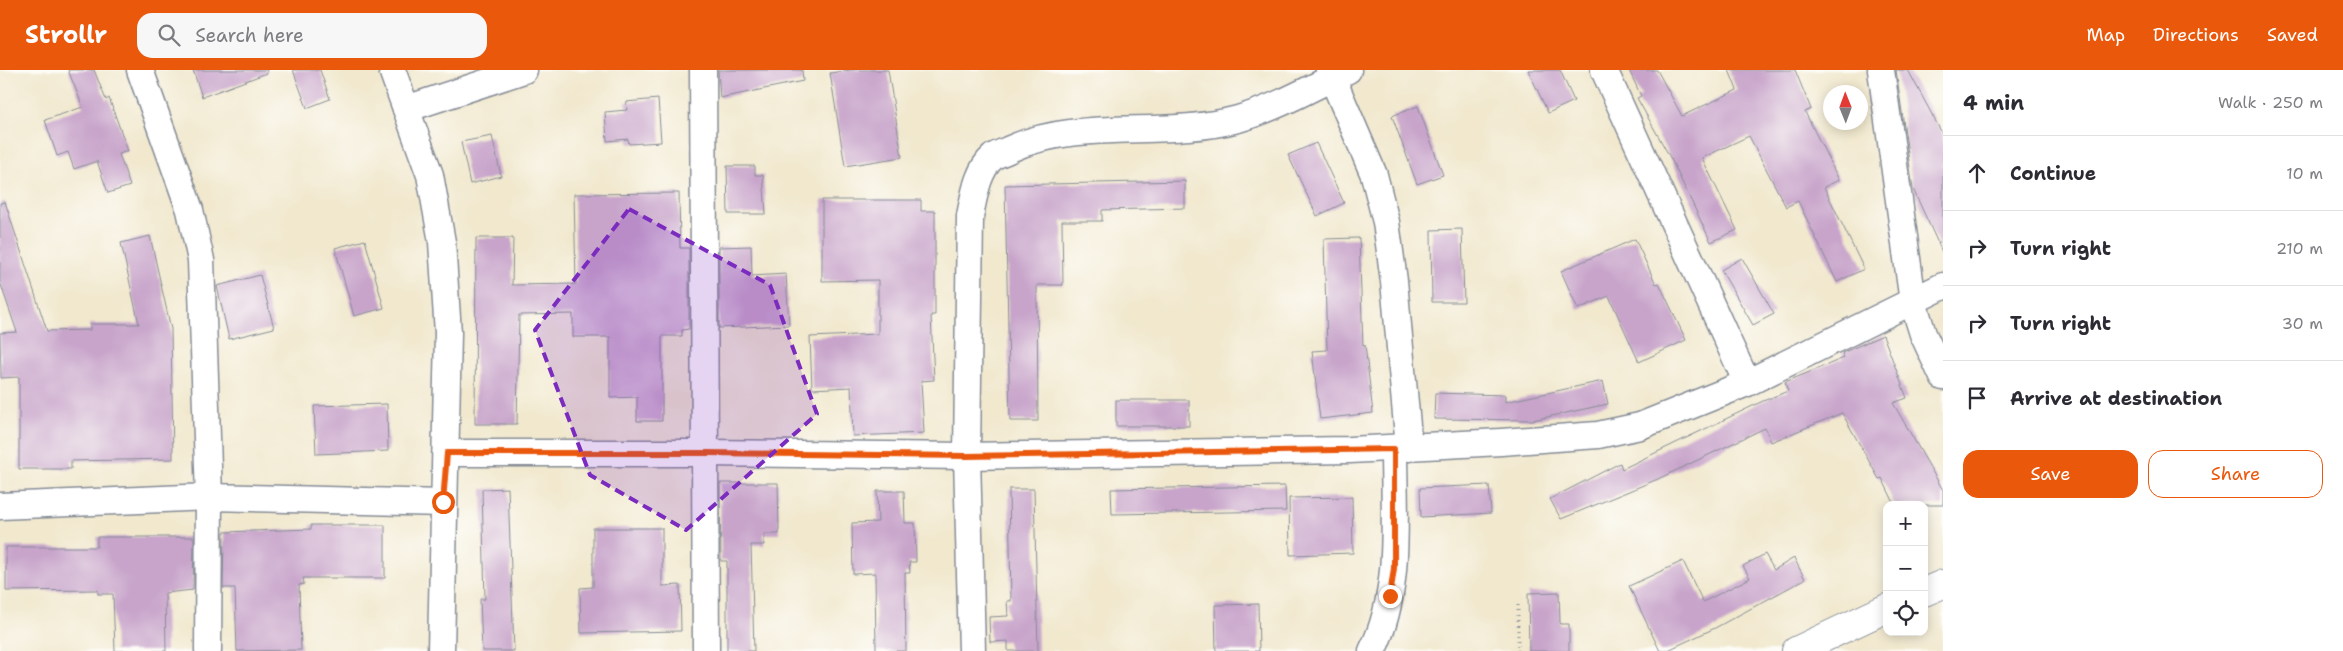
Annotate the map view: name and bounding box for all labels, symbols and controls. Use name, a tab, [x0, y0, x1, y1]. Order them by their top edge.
search box	[137, 13, 487, 58]
text: Strollr	[25, 19, 107, 51]
icon: search	[155, 21, 183, 49]
text: Search here	[195, 23, 304, 48]
text: Map	[2087, 23, 2125, 47]
text: Directions	[2153, 23, 2239, 47]
text: Saved	[2267, 23, 2318, 47]
north arrow	[1823, 85, 1868, 130]
text: 4 min	[1963, 89, 2024, 117]
text: Walk · 250 m	[2218, 92, 2323, 113]
icon: ahead	[1963, 159, 1991, 187]
text: Continue	[2010, 161, 2096, 186]
text: 10 m	[2286, 163, 2323, 184]
icon: right	[1963, 234, 1991, 262]
text: Turn right	[2010, 236, 2111, 261]
text: 210 m	[2276, 238, 2323, 259]
icon: right	[1963, 309, 1991, 337]
text: Turn right	[2010, 311, 2111, 336]
text: 30 m	[2282, 313, 2323, 334]
icon: arrive	[1963, 384, 1991, 412]
text: Arrive at destination	[2010, 386, 2222, 411]
button: Save	[1963, 450, 2138, 498]
button: Share	[2148, 450, 2323, 498]
route start	[432, 491, 455, 514]
map controls	[1883, 501, 1928, 636]
button: +	[1883, 501, 1928, 546]
button: −	[1883, 546, 1928, 591]
route end	[1379, 585, 1402, 608]
button: locate	[1883, 591, 1928, 636]

